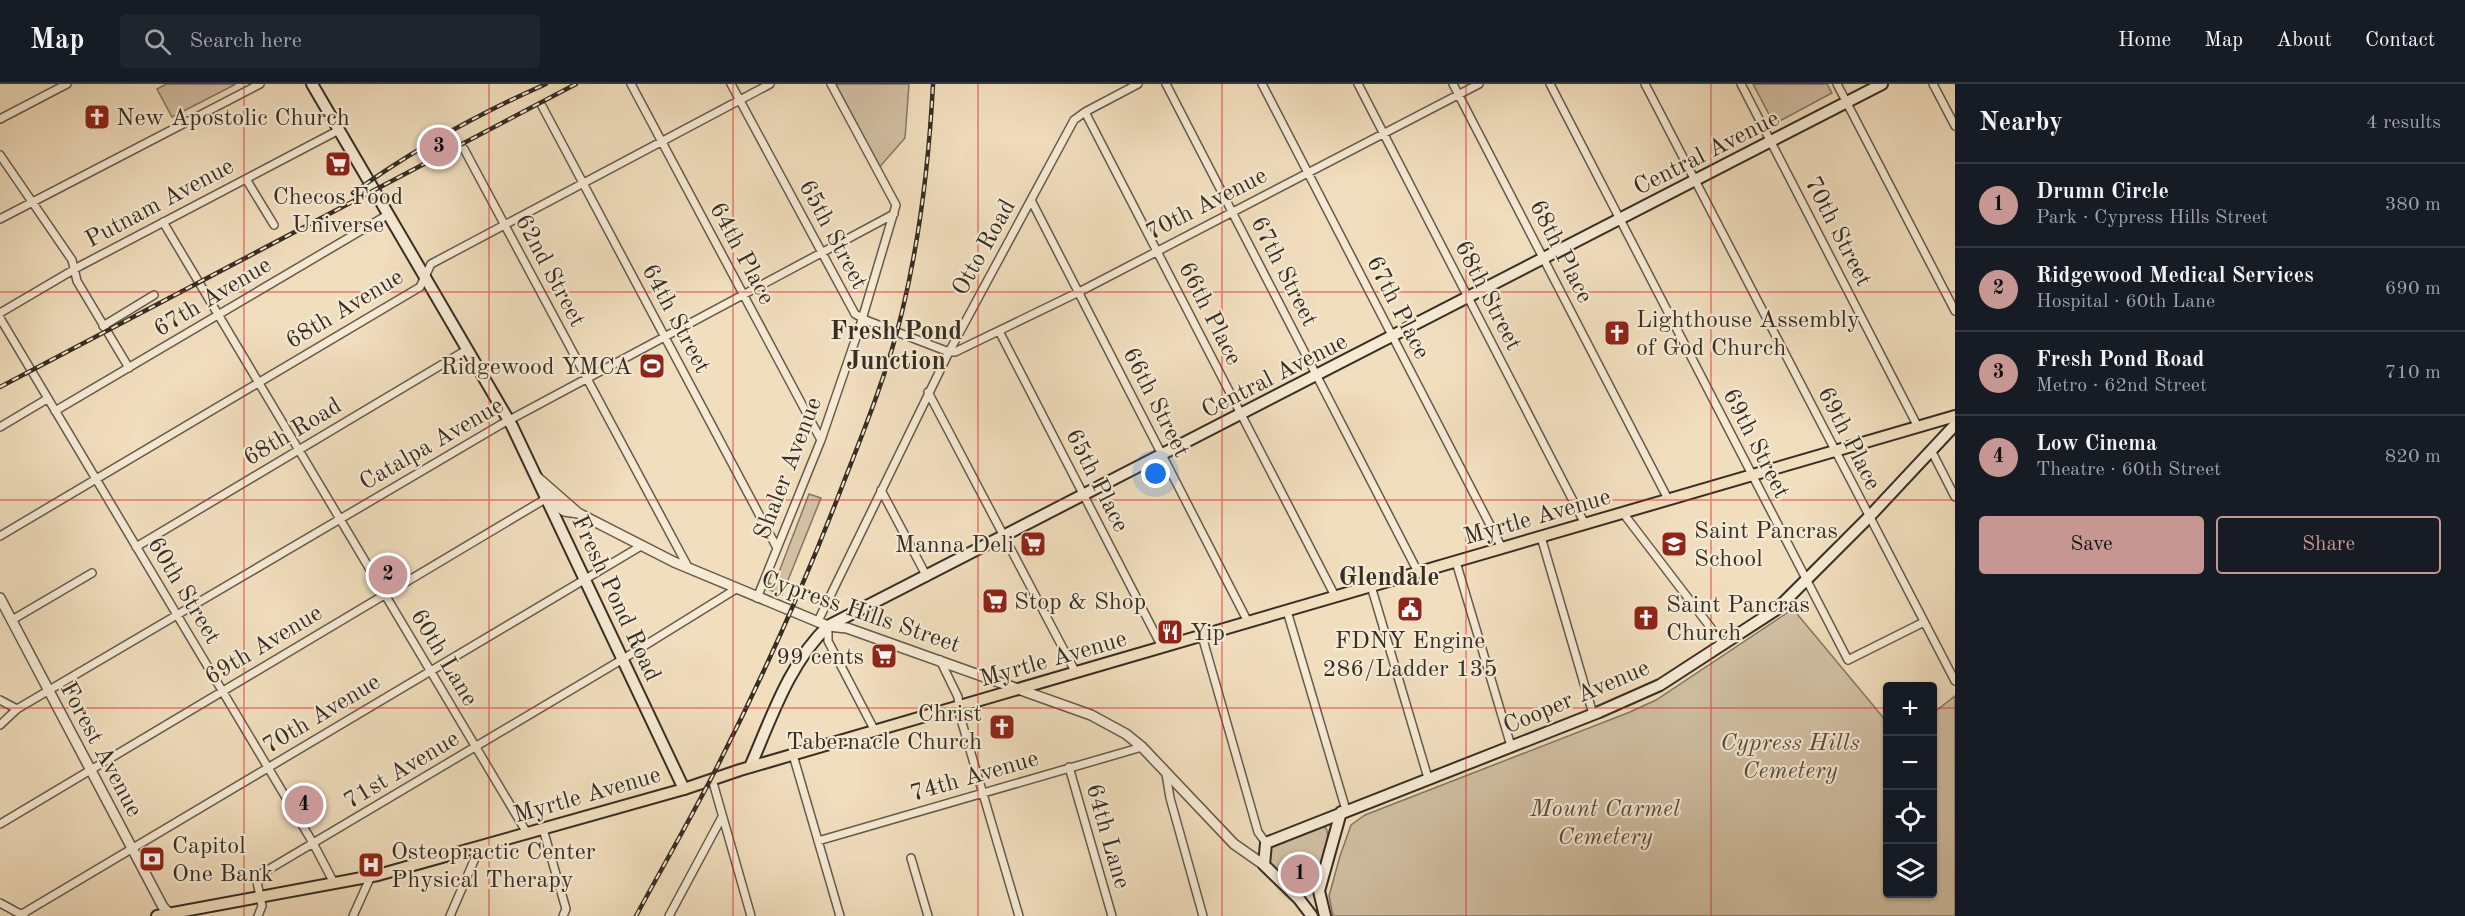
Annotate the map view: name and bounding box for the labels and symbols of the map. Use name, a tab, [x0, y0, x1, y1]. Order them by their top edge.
church icon: New Apostolic Church	[82, 102, 112, 132]
place label: New Apostolic Church	[116, 107, 350, 131]
street label: Central Avenue	[1630, 107, 1783, 201]
pin: 3	[420, 124, 458, 170]
supermarket icon: Checos Food Universe	[323, 149, 353, 179]
street label: Putnam Avenue	[82, 155, 238, 253]
street label: 70th Avenue	[1143, 164, 1271, 245]
street label: 70th Street	[1799, 173, 1875, 291]
street label: 65th Street	[794, 176, 871, 293]
place label: Checos Food Universe	[273, 186, 403, 238]
street label: Otto Road	[949, 196, 1021, 300]
street label: 68th Place	[1524, 196, 1596, 307]
street label: 64th Place	[704, 199, 778, 309]
street label: 62nd Street	[510, 211, 589, 331]
street label: 67th Street	[1245, 213, 1321, 331]
street label: 68th Street	[1449, 237, 1525, 355]
street label: 67th Place	[1361, 252, 1433, 363]
street label: 67th Avenue	[150, 253, 276, 342]
street label: 66th Place	[1173, 258, 1245, 369]
street label: 64th Street	[637, 260, 714, 377]
street label: 68th Avenue	[282, 265, 408, 354]
place label: Lighthouse Assembly of God Church	[1636, 309, 1860, 361]
church icon: Lighthouse Assembly of God Church	[1602, 318, 1632, 348]
district label: Fresh Pond Junction	[830, 319, 962, 375]
street label: Central Avenue	[1198, 330, 1351, 424]
street label: 66th Street	[1117, 344, 1193, 462]
sports icon: Ridgewood YMCA	[637, 351, 667, 381]
place label: Ridgewood YMCA	[441, 356, 632, 380]
street label: 69th Place	[1812, 383, 1884, 494]
street label: 69th Street	[1717, 385, 1793, 503]
street label: 68th Road	[240, 394, 346, 471]
street label: Catalpa Avenue	[356, 394, 508, 496]
street label: Shaler Avenue	[751, 394, 827, 543]
street label: 65th Place	[1060, 425, 1132, 536]
your location	[1141, 459, 1170, 488]
street label: Myrtle Avenue	[1461, 486, 1614, 550]
street label: Fresh Pond Road	[566, 512, 664, 685]
place label: Saint Pancras School	[1694, 520, 1838, 572]
supermarket icon: Manna Deli	[1018, 529, 1048, 559]
school or university icon: Saint Pancras School	[1659, 529, 1689, 559]
street label: 60th Street	[142, 534, 224, 648]
place label: Manna Deli	[895, 534, 1014, 558]
pin: 2	[368, 552, 408, 598]
district label: Glendale	[1339, 565, 1439, 591]
street label: Cypress Hills Street	[758, 568, 963, 658]
supermarket icon: Stop & Shop	[980, 586, 1010, 616]
place label: Stop & Shop	[1014, 591, 1146, 615]
public building icon: FDNY Engine 286/Ladder 135	[1395, 594, 1425, 624]
place label: Saint Pancras Church	[1666, 594, 1810, 646]
street label: 69th Avenue	[201, 601, 327, 690]
church icon: Saint Pancras Church	[1631, 603, 1661, 633]
street label: 60th Lane	[405, 606, 481, 710]
restaurant icon: Yip	[1155, 617, 1185, 647]
place label: Yip	[1190, 622, 1225, 646]
street label: Myrtle Avenue	[977, 628, 1130, 692]
place label: FDNY Engine 286/Ladder 135	[1323, 630, 1497, 682]
supermarket icon: 99 cents	[869, 641, 899, 671]
place label: 99 cents	[776, 646, 864, 670]
street label: Cooper Avenue	[1500, 656, 1653, 739]
street label: 70th Avenue	[259, 670, 385, 759]
street label: Forest Avenue	[55, 679, 146, 821]
place label: Christ Tabernacle Church	[786, 703, 982, 755]
church icon: Christ Tabernacle Church	[987, 712, 1017, 742]
street label: 71st Avenue	[340, 727, 464, 814]
park label: Cypress Hills Cemetery	[1720, 732, 1860, 784]
street label: 74th Avenue	[908, 747, 1041, 807]
street label: Myrtle Avenue	[511, 764, 664, 828]
street label: 64th Lane	[1081, 781, 1133, 892]
pin: 4	[284, 782, 324, 828]
park label: Mount Carmel Cemetery	[1529, 798, 1680, 850]
place label: Capitol One Bank	[172, 835, 273, 887]
place label: Osteopractic Center Physical Therapy	[391, 841, 596, 893]
bank icon: Capitol One Bank	[137, 844, 167, 874]
hospital icon: Osteopractic Center Physical Therapy	[356, 850, 386, 880]
pin: 1	[1280, 852, 1320, 896]

